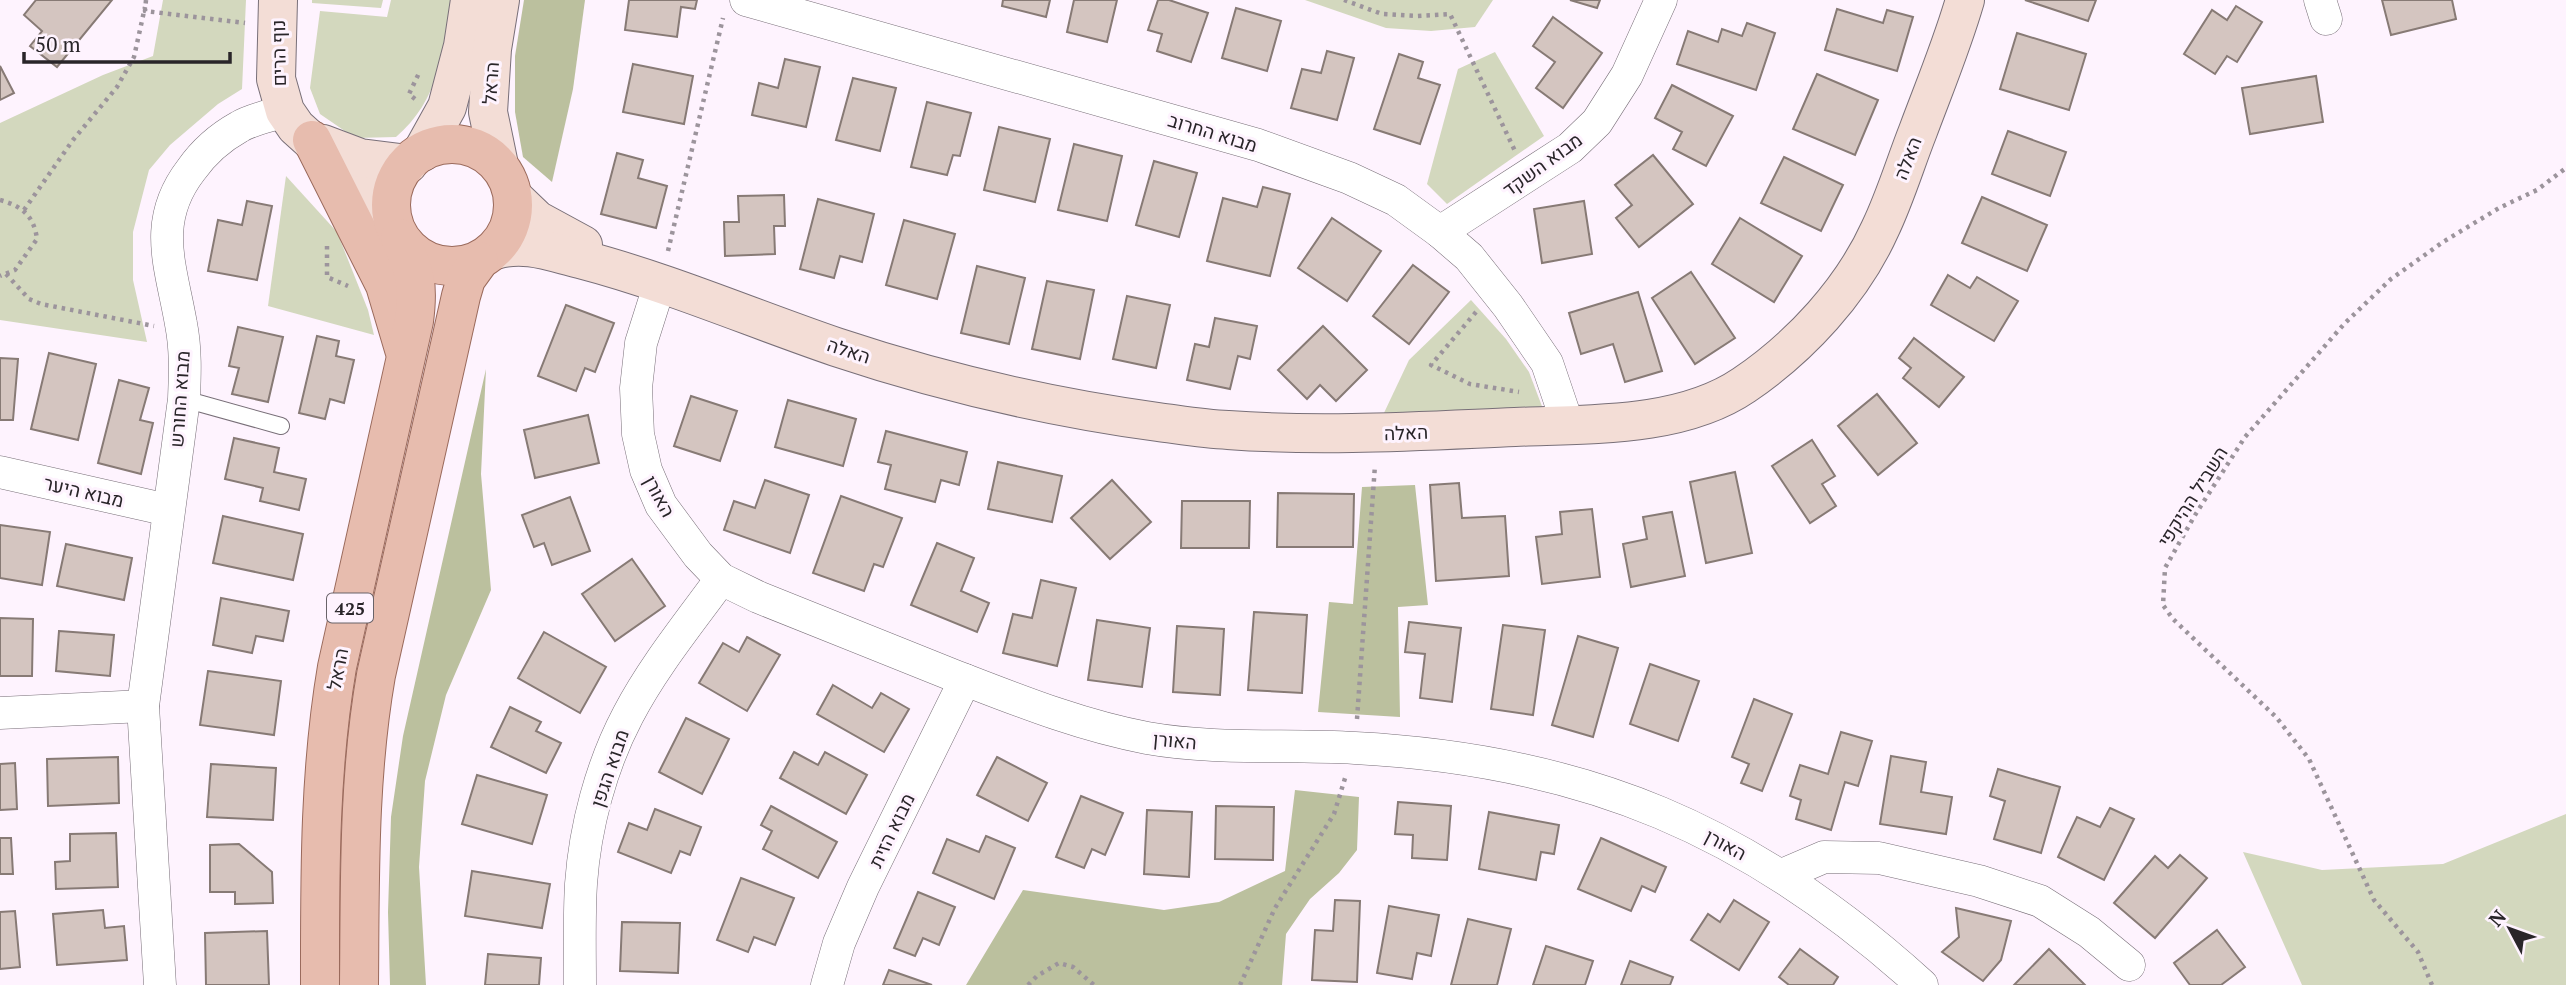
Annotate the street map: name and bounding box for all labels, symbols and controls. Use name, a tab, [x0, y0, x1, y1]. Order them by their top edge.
street label: נוף הרים	[265, 19, 291, 87]
scale bar	[24, 21, 231, 65]
text: 50 m	[35, 30, 81, 58]
street label: הראל	[476, 61, 504, 105]
street label: מבוא החרוב	[1165, 107, 1261, 157]
street label: מבוא השקד	[1497, 127, 1587, 201]
street label: האלה	[1887, 133, 1927, 183]
street label: האלה	[824, 331, 874, 369]
street label: מבוא החורש	[163, 350, 195, 448]
street label: האלה	[1383, 419, 1429, 445]
street label: השביל ההיקפי	[2151, 441, 2233, 551]
street label: מבוא היער	[41, 470, 127, 512]
street label: האורן	[639, 471, 681, 521]
road number: 425	[327, 594, 373, 622]
street label: הראל	[321, 646, 353, 692]
street label: מבוא הגפן	[584, 726, 634, 810]
street label: האורן	[1152, 726, 1198, 754]
street label: מבוא הזית	[862, 789, 920, 871]
street label: האורן	[1701, 823, 1751, 865]
north arrow	[2475, 894, 2545, 964]
text: N	[2483, 903, 2511, 931]

